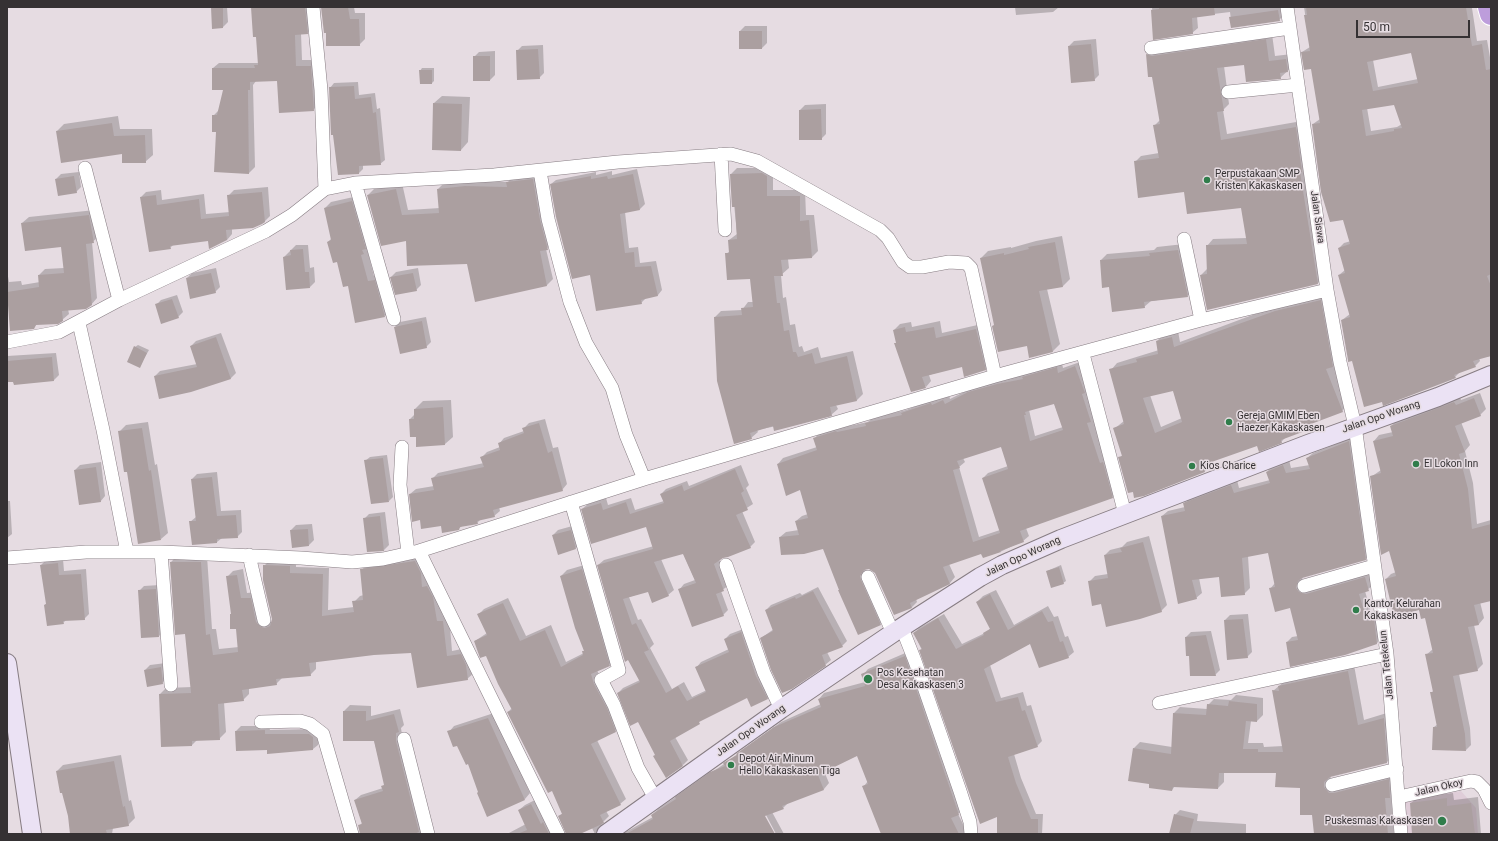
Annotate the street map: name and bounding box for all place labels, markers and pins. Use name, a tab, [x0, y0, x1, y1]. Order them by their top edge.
place label: Perpustakaan SMP Kristen Kakaskasen	[1215, 168, 1303, 192]
marker: Perpustakaan SMP Kristen Kakaskasen	[1202, 175, 1212, 185]
place label: Gereja GMIM Eben Haezer Kakaskasen	[1237, 410, 1325, 434]
marker: Gereja GMIM Eben Haezer Kakaskasen	[1224, 417, 1234, 427]
place label: El Lokon Inn	[1424, 458, 1478, 470]
marker: El Lokon Inn	[1411, 459, 1421, 469]
place label: Kios Charice	[1200, 460, 1256, 472]
marker: Kios Charice	[1187, 461, 1197, 471]
place label: Kantor Kelurahan Kakaskasen	[1364, 598, 1440, 622]
marker: Kantor Kelurahan Kakaskasen	[1351, 605, 1361, 615]
place label: Pos Kesehatan Desa Kakaskasen 3	[877, 667, 964, 690]
marker: Pos Kesehatan Desa Kakaskasen 3	[862, 673, 874, 685]
place label: Depot Air Minum Hello Kakaskasen Tiga	[739, 753, 840, 776]
marker: Depot Air Minum Hello Kakaskasen Tiga	[726, 760, 736, 770]
place label: Puskesmas Kakaskasen	[1325, 815, 1433, 827]
marker: Puskesmas Kakaskasen	[1436, 815, 1448, 827]

